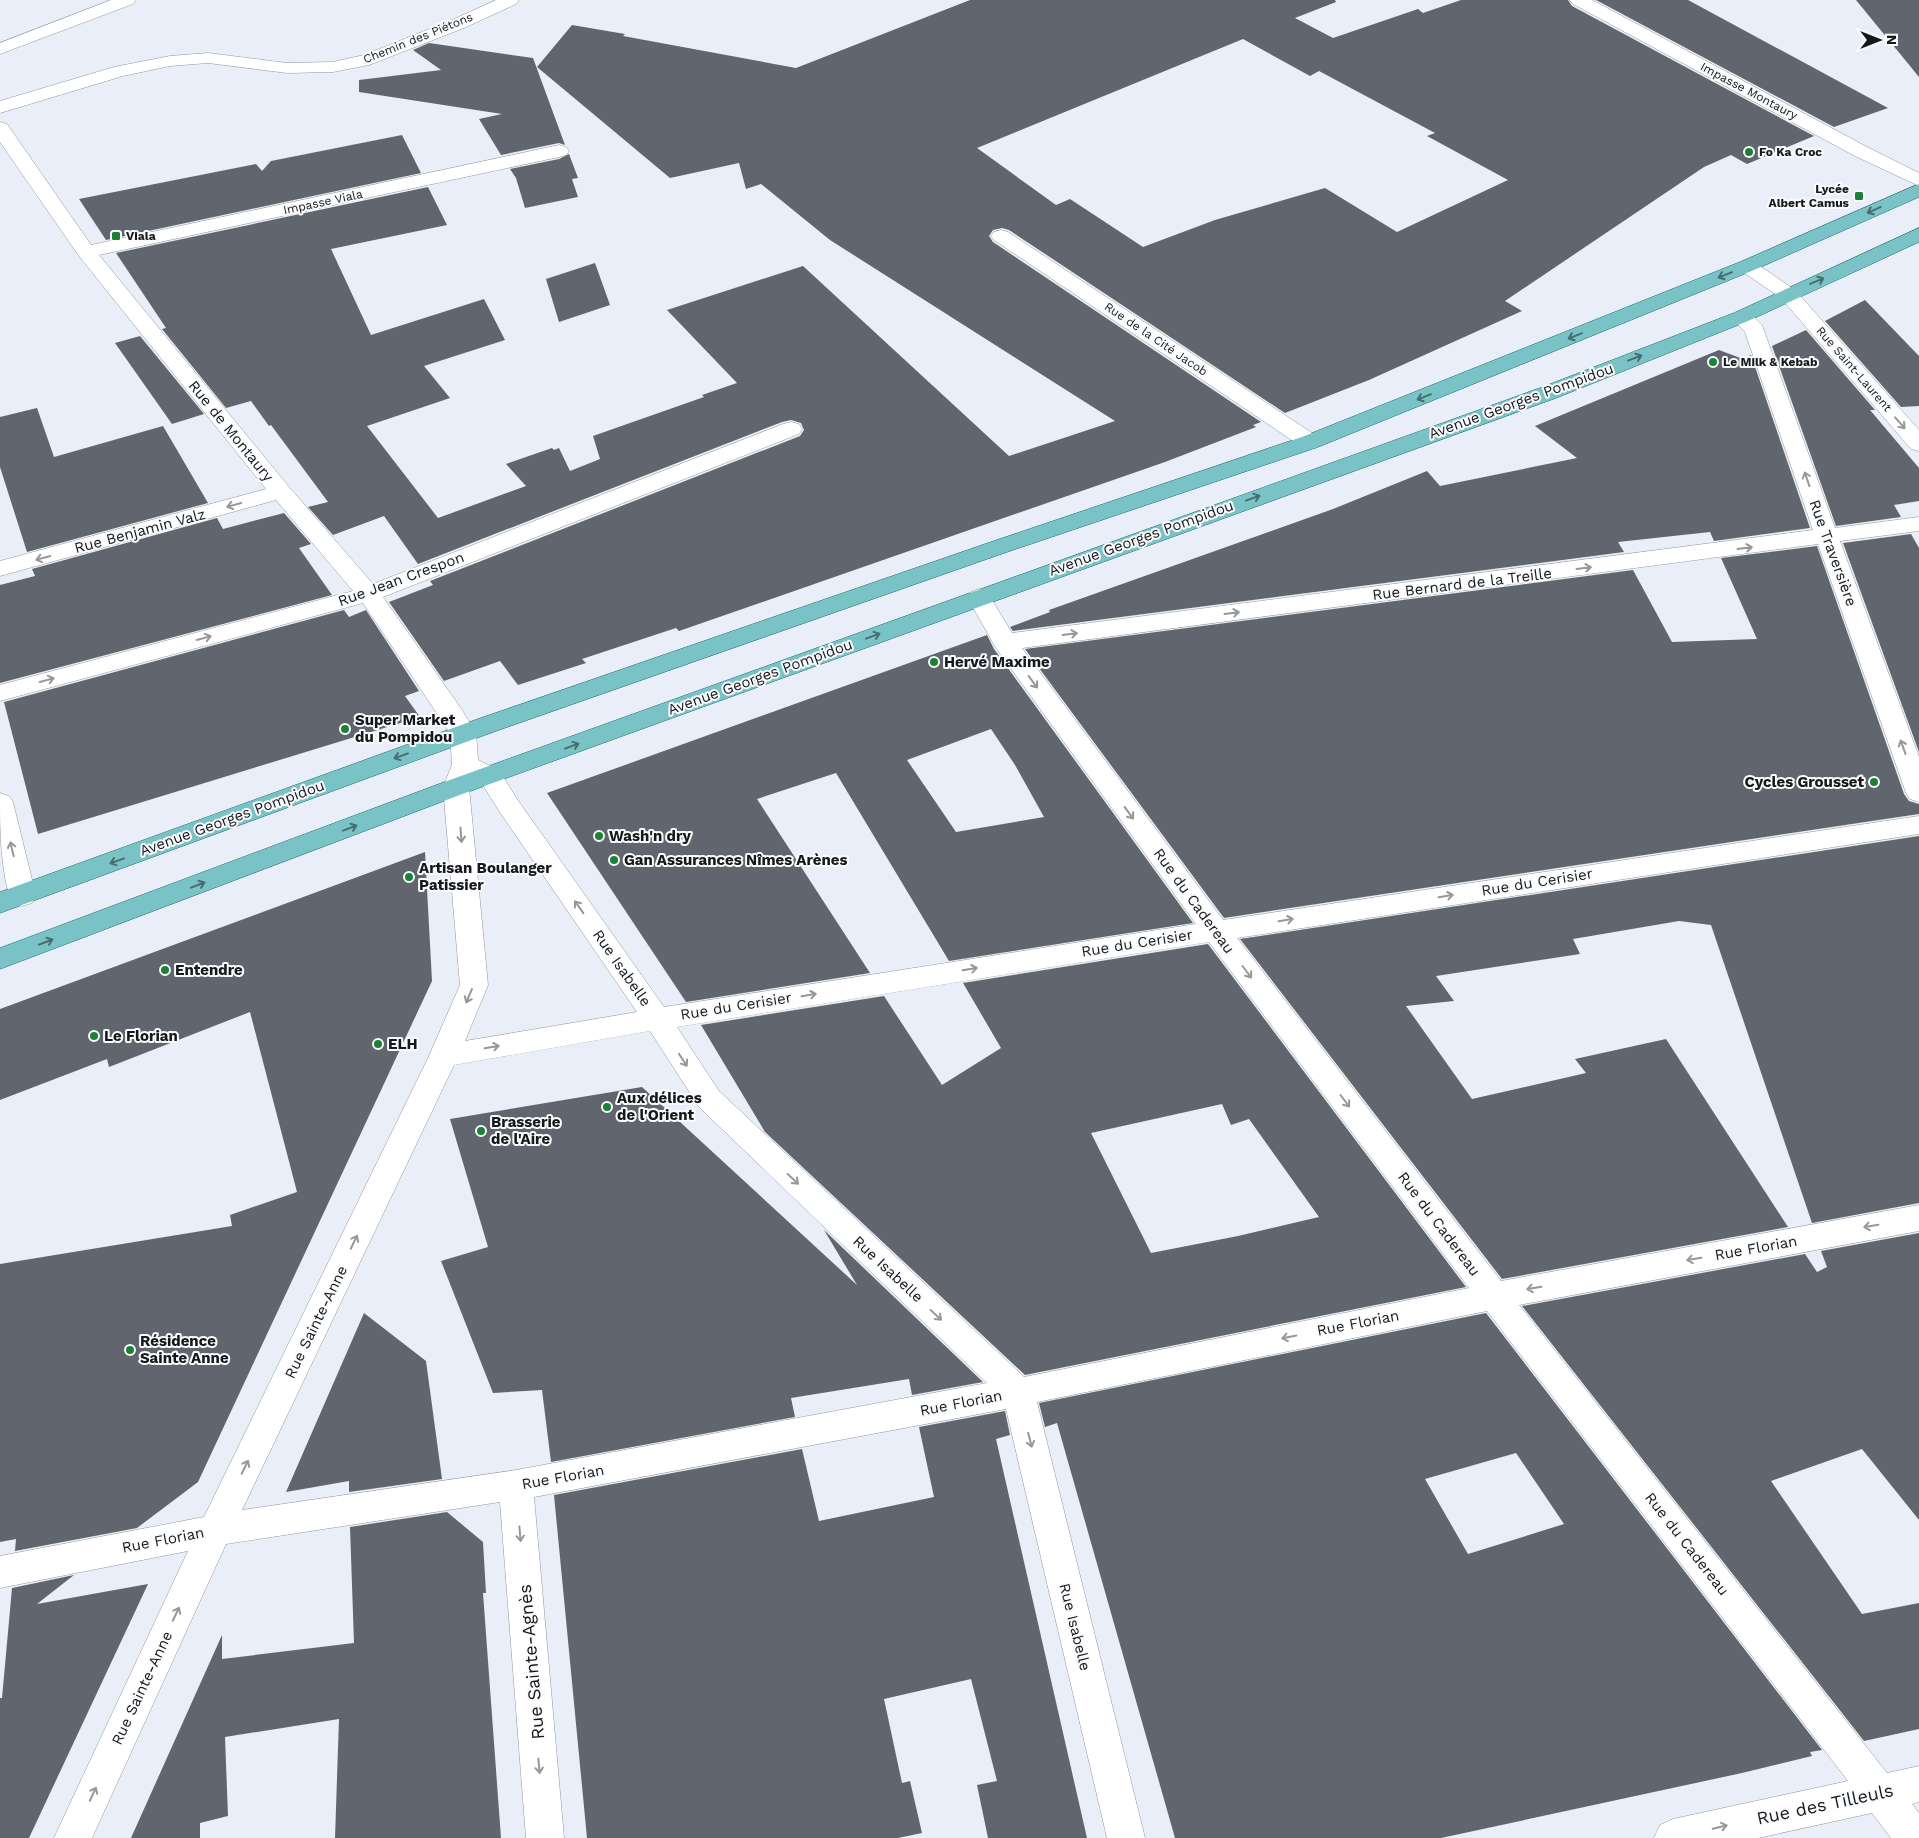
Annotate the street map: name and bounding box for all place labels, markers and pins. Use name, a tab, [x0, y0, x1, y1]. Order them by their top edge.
place label: Fo Ka Croc	[1759, 145, 1822, 159]
marker: Fo Ka Croc	[1743, 146, 1755, 158]
place label: Lycée Albert Camus	[1769, 182, 1850, 210]
marker: Lycée Albert Camus	[1853, 190, 1865, 202]
place label: Viala	[126, 229, 156, 243]
marker: Viala	[110, 230, 122, 242]
place label: Le Milk & Kebab	[1723, 355, 1818, 369]
marker: Le Milk & Kebab	[1707, 356, 1719, 368]
place label: Hervé Maxime	[944, 653, 1050, 671]
marker: Hervé Maxime	[928, 656, 940, 668]
place label: Super Market du Pompidou	[355, 711, 456, 746]
marker: Super Market du Pompidou	[339, 723, 351, 735]
place label: Cycles Grousset	[1745, 773, 1864, 791]
marker: Cycles Grousset	[1868, 776, 1880, 788]
place label: Wash'n dry	[609, 827, 691, 845]
marker: Wash'n dry	[593, 830, 605, 842]
place label: Gan Assurances Nîmes Arènes	[624, 851, 847, 869]
marker: Gan Assurances Nîmes Arènes	[608, 854, 620, 866]
place label: Artisan Boulanger Patissier	[419, 859, 552, 894]
marker: Artisan Boulanger Patissier	[403, 871, 415, 883]
place label: Entendre	[175, 961, 243, 979]
marker: Entendre	[159, 964, 171, 976]
place label: Le Florian	[104, 1027, 178, 1045]
marker: Le Florian	[88, 1030, 100, 1042]
place label: ELH	[388, 1035, 418, 1053]
marker: ELH	[372, 1038, 384, 1050]
place label: Aux délices de l'Orient	[617, 1089, 702, 1124]
marker: Aux délices de l'Orient	[601, 1101, 613, 1113]
place label: Brasserie de l'Aire	[491, 1113, 561, 1148]
marker: Brasserie de l'Aire	[475, 1125, 487, 1137]
place label: Résidence Sainte Anne	[140, 1332, 229, 1367]
marker: Résidence Sainte Anne	[124, 1344, 136, 1356]

